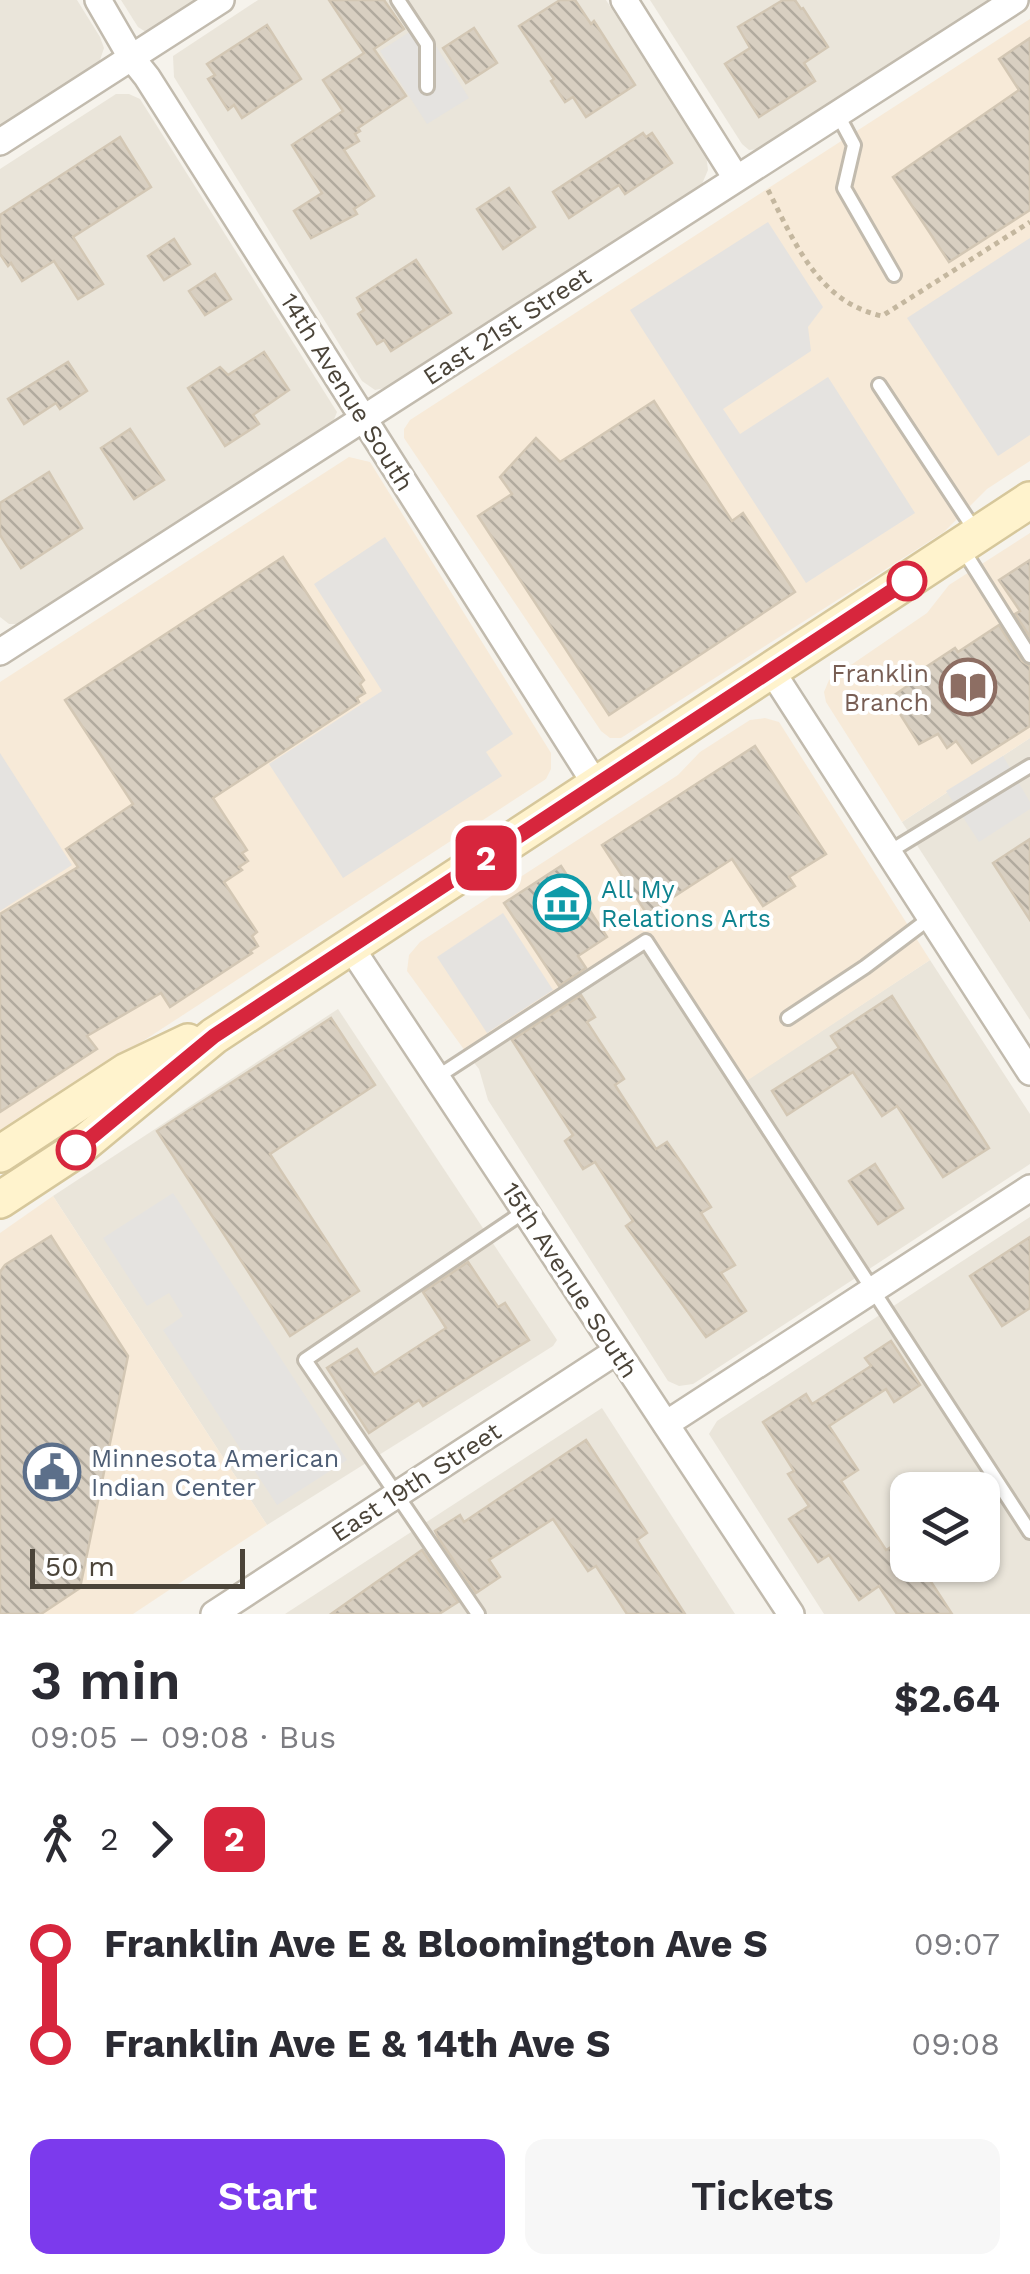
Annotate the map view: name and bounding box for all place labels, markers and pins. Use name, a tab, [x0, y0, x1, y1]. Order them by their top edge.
unlabelled marker	[888, 562, 926, 600]
library icon: Franklin Branch	[938, 657, 998, 717]
place label: Franklin Branch	[831, 659, 929, 717]
museum icon: All My Relations Arts	[532, 873, 592, 933]
place label: All My Relations Arts	[601, 875, 771, 933]
unlabelled marker	[57, 1131, 95, 1169]
public building icon: Minnesota American Indian Center	[22, 1442, 82, 1502]
place label: Minnesota American Indian Center	[91, 1444, 339, 1502]

